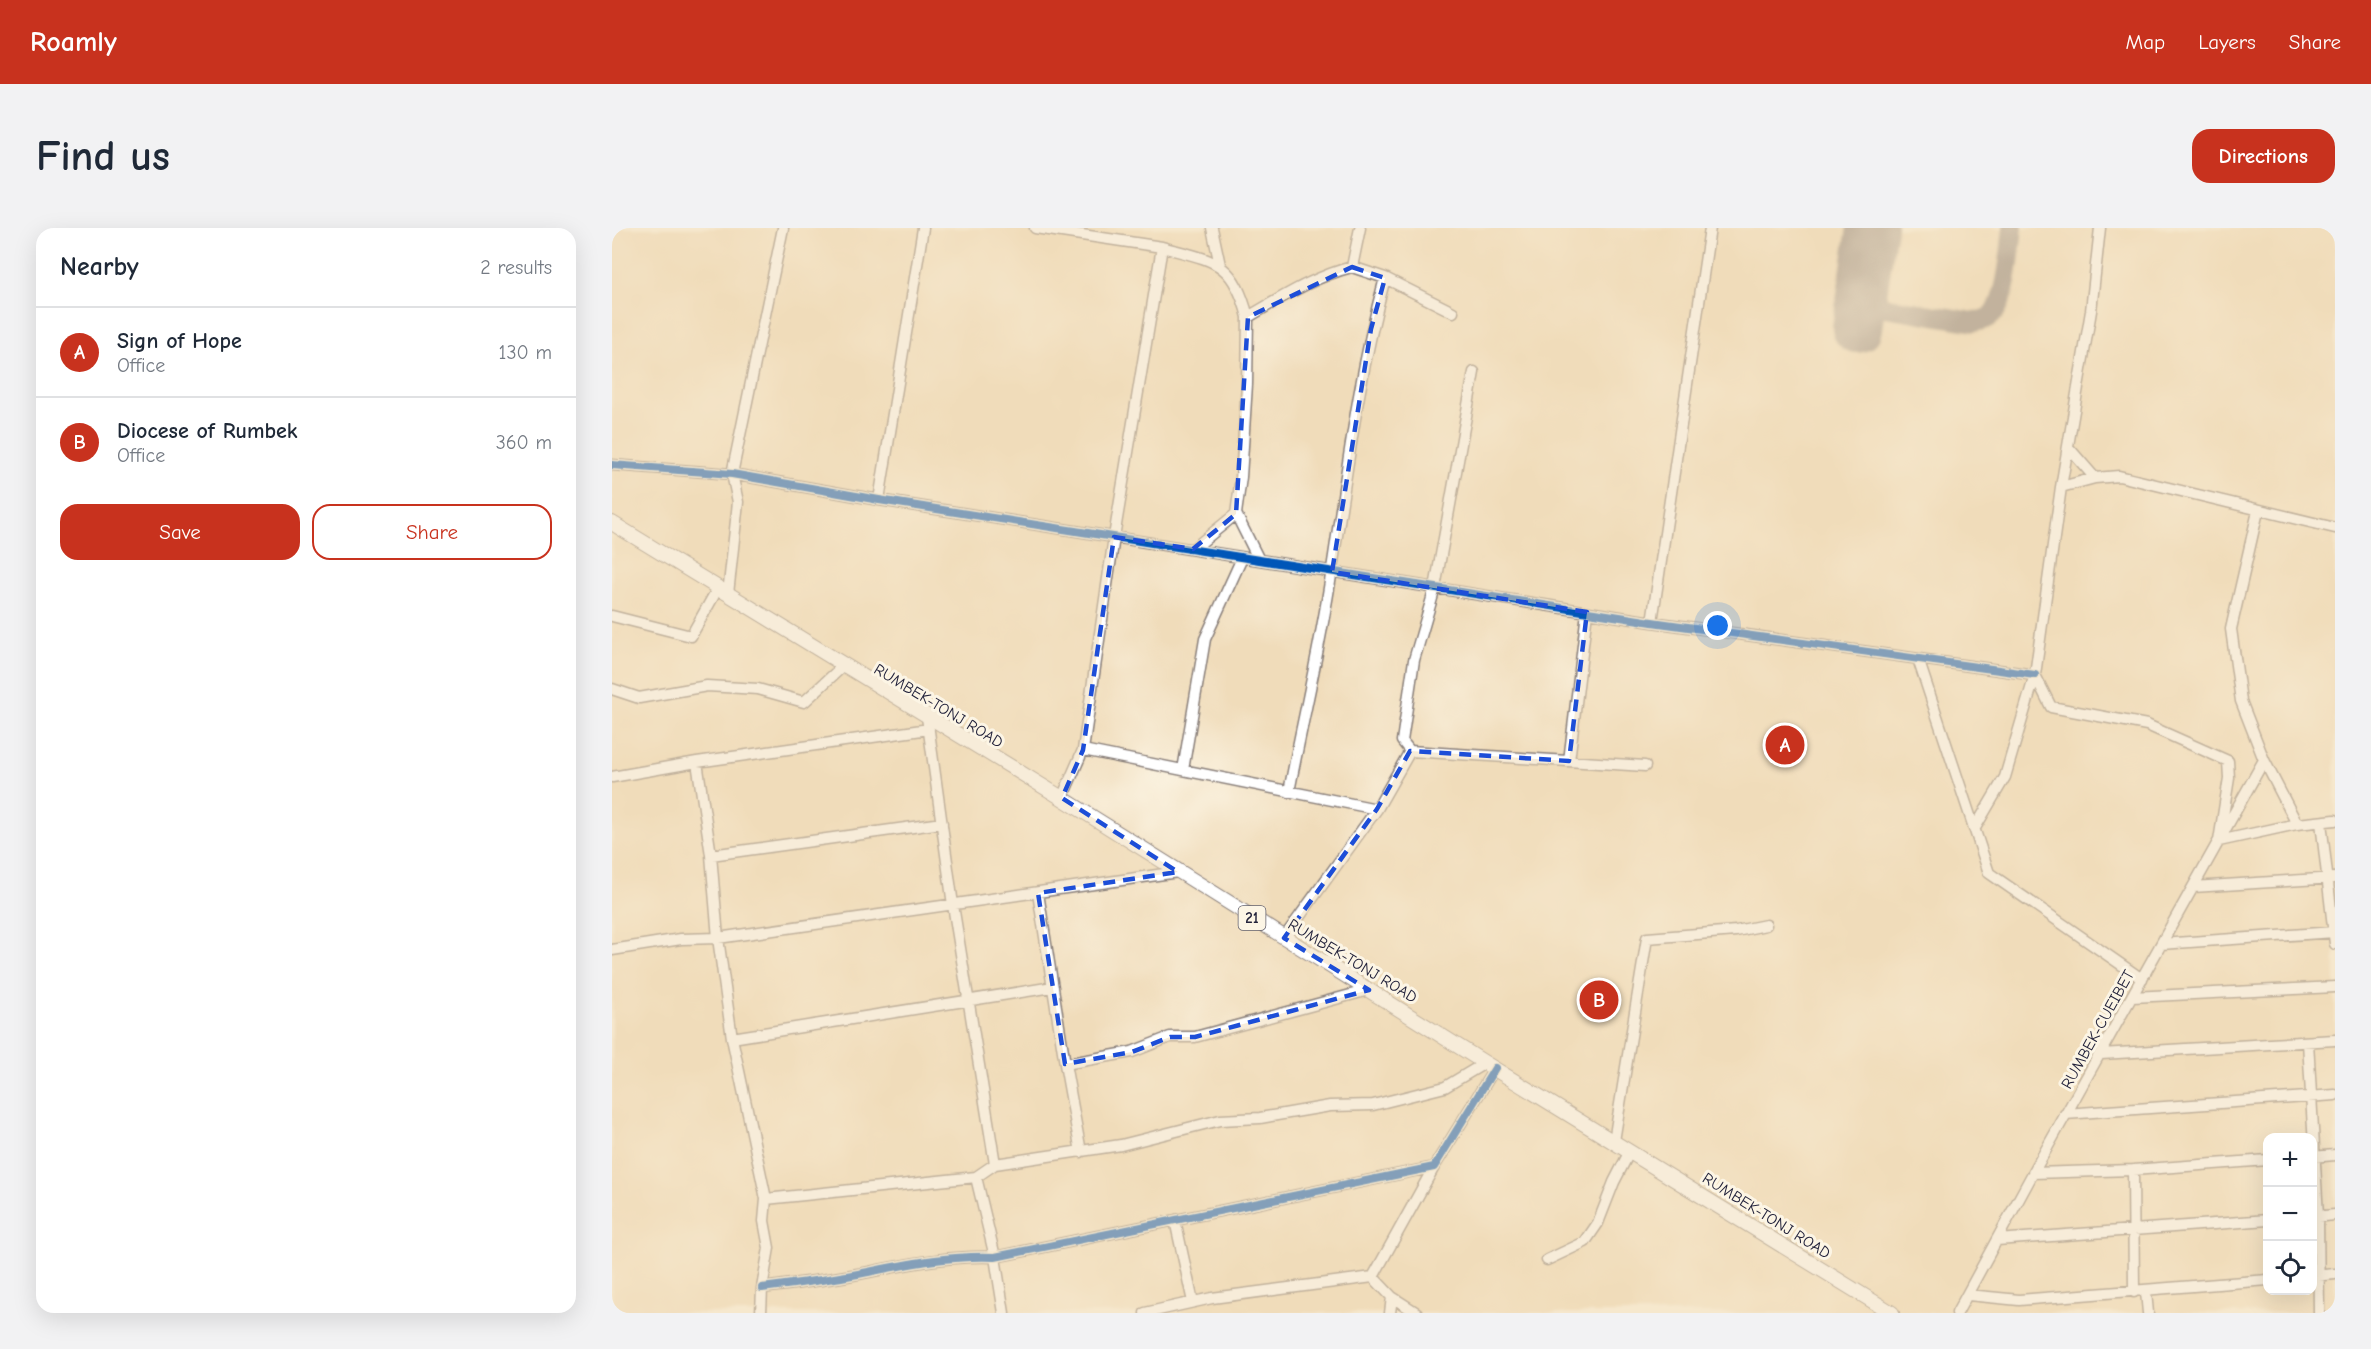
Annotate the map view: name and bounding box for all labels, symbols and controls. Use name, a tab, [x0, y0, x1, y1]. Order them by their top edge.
text: Roamly	[30, 26, 117, 58]
text: Map	[2126, 30, 2165, 54]
text: Layers	[2198, 30, 2256, 54]
text: Share	[2289, 30, 2341, 54]
button: Directions	[2192, 129, 2335, 183]
text: Find us	[36, 132, 170, 181]
text: Nearby	[60, 252, 139, 282]
text: 2 results	[480, 256, 552, 279]
text: Sign of Hope	[117, 328, 242, 354]
text: A	[74, 341, 85, 364]
text: 130 m	[499, 341, 552, 364]
text: Office	[117, 354, 165, 377]
text: Diocese of Rumbek	[117, 418, 298, 444]
text: B	[73, 431, 86, 454]
text: 360 m	[496, 431, 552, 454]
text: Office	[117, 444, 165, 467]
button: Save	[60, 504, 300, 560]
button: Share	[312, 504, 552, 560]
your location	[1703, 611, 1732, 640]
street label: RUMBEK-TONJ ROAD	[871, 660, 1006, 752]
pin: A	[1766, 722, 1804, 768]
road number: 21	[1238, 906, 1266, 930]
street label: RUMBEK-TONJ ROAD	[1285, 915, 1420, 1007]
street label: RUMBEK-CUEIBET	[2058, 966, 2138, 1092]
pin: B	[1580, 978, 1618, 1022]
map controls	[2263, 1133, 2317, 1295]
button: +	[2263, 1133, 2317, 1187]
street label: RUMBEK-TONJ ROAD	[1699, 1169, 1834, 1263]
button: −	[2263, 1187, 2317, 1241]
button: locate	[2263, 1241, 2317, 1295]

